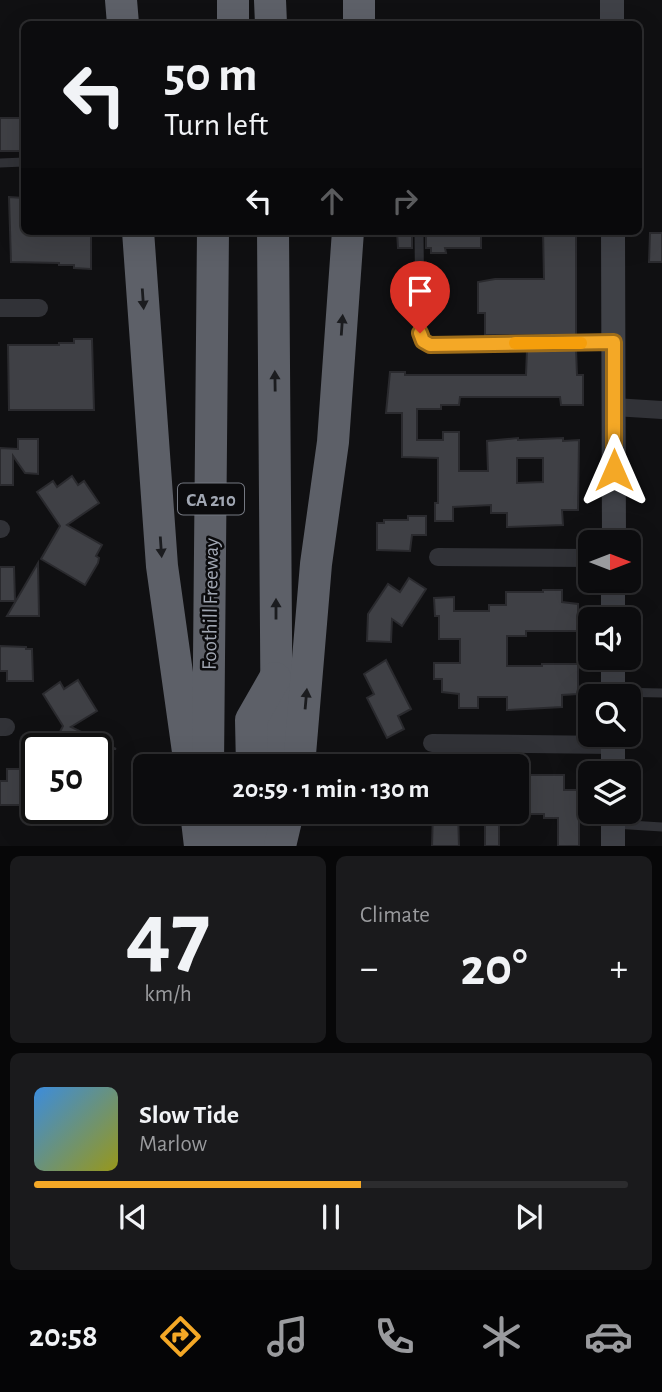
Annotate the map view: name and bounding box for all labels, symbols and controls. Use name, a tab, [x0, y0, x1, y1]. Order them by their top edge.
icon: left	[49, 49, 140, 140]
text: 50 m	[164, 51, 258, 100]
text: Turn left	[164, 109, 268, 141]
icon: left	[240, 182, 278, 220]
icon: ahead	[313, 182, 351, 220]
icon: right	[386, 182, 424, 220]
pin	[390, 261, 450, 333]
icon: arrive	[401, 272, 439, 310]
one-way arrow	[137, 288, 148, 310]
one-way arrow	[337, 314, 348, 336]
one-way arrow	[269, 370, 280, 392]
position arrow	[577, 433, 651, 507]
road number: CA 210	[178, 484, 244, 514]
north arrow	[578, 530, 640, 593]
map controls	[578, 530, 641, 824]
one-way arrow	[156, 536, 167, 558]
street label: Foothill Freeway	[199, 538, 222, 670]
one-way arrow	[270, 597, 282, 619]
button: sound	[578, 607, 641, 670]
button: search	[578, 684, 641, 747]
one-way arrow	[301, 687, 312, 709]
speed limit sign: 50	[21, 733, 112, 824]
button: layers	[578, 761, 641, 824]
text: 20:59 · 1 min · 130 m	[233, 776, 429, 802]
text: 47	[125, 890, 211, 981]
text: Climate	[360, 904, 430, 927]
text: 20°	[461, 942, 527, 994]
text: −	[360, 950, 378, 988]
text: +	[610, 950, 628, 988]
text: km/h	[144, 983, 192, 1006]
text: Slow Tide	[139, 1102, 239, 1128]
text: Marlow	[139, 1133, 207, 1156]
icon: previous	[114, 1198, 152, 1236]
icon: pause	[312, 1198, 350, 1236]
icon: next	[510, 1198, 548, 1236]
icon: directions	[156, 1312, 205, 1361]
icon: music	[263, 1312, 312, 1361]
icon: phone	[370, 1312, 419, 1361]
icon: climate	[477, 1312, 526, 1361]
icon: car	[584, 1312, 633, 1361]
text: 20:58	[29, 1320, 98, 1352]

